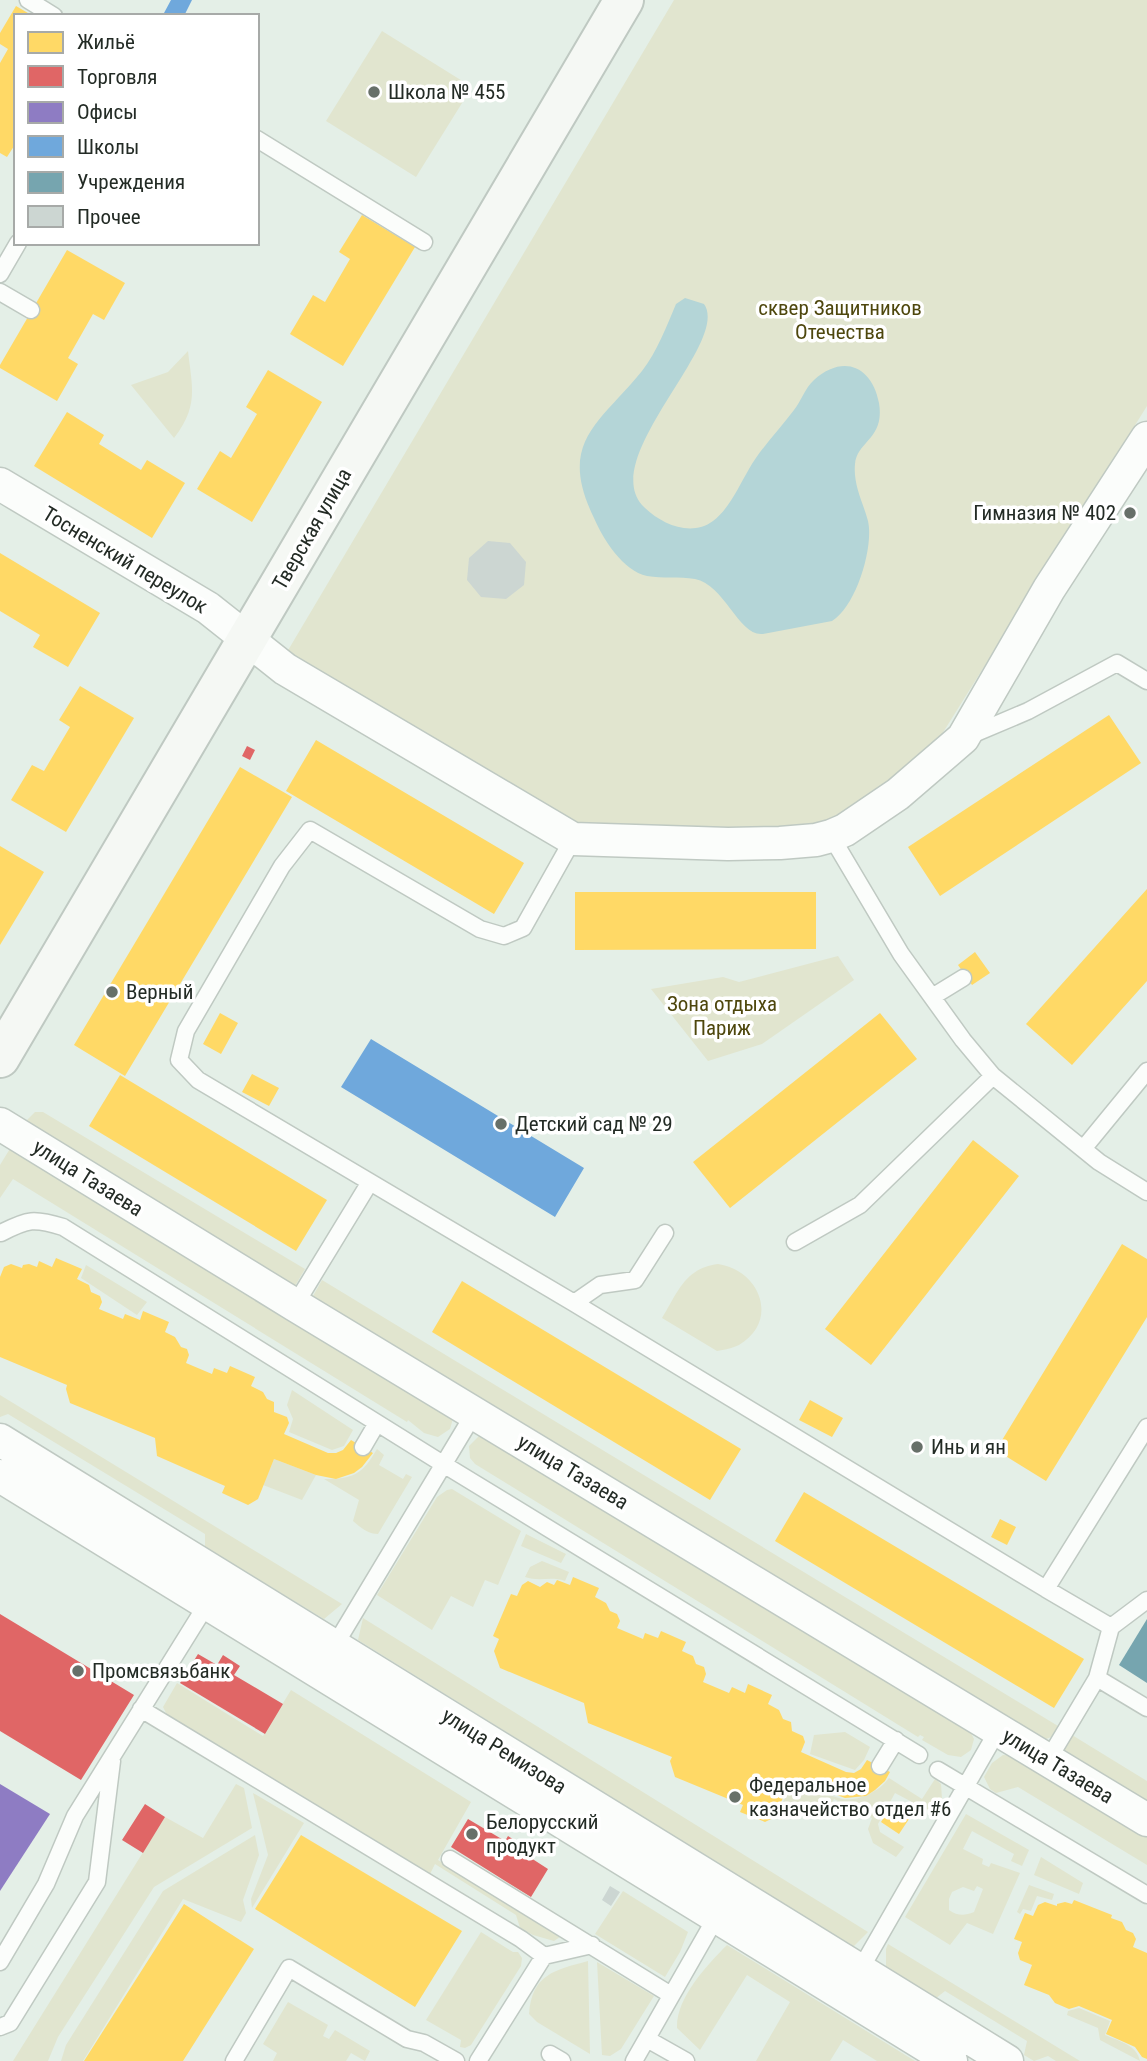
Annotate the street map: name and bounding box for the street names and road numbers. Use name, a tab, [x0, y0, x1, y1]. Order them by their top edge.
street label: Тверская улица	[268, 464, 356, 594]
street label: Тосненский переулок	[38, 501, 212, 619]
street label: улица Тазаева	[29, 1135, 147, 1221]
street label: улица Тазаева	[513, 1430, 633, 1514]
street label: улица Ремизова	[438, 1703, 570, 1799]
street label: улица Тазаева	[998, 1724, 1118, 1808]

